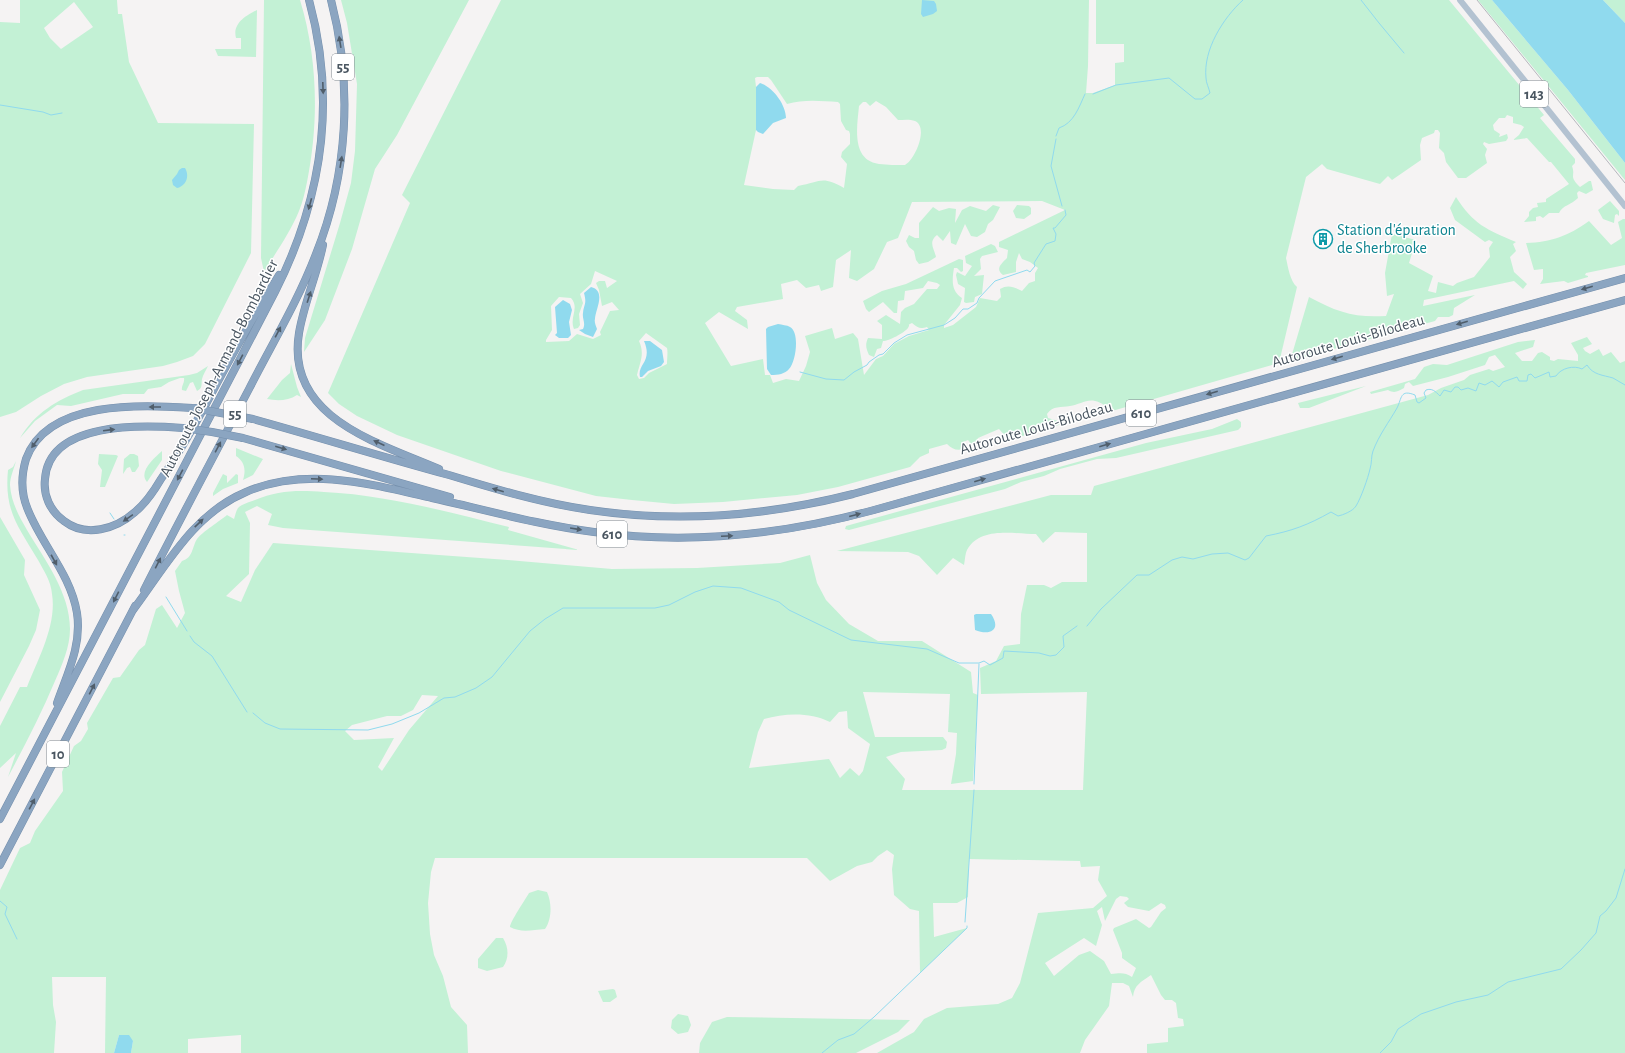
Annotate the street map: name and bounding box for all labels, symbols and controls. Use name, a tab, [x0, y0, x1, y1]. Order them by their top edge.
one-way arrow	[337, 36, 343, 48]
road number: 55	[332, 54, 354, 80]
road number: 143	[1520, 81, 1548, 107]
one-way arrow	[320, 82, 326, 95]
one-way arrow	[338, 156, 344, 169]
one-way arrow	[307, 198, 313, 210]
place label: Station d'épuration de Sherbrooke	[1337, 222, 1456, 256]
building icon: Station d'épuration de Sherbrooke	[1312, 228, 1334, 250]
street label: Autoroute Joseph-Armand-Bombardier	[157, 256, 281, 479]
one-way arrow	[1581, 285, 1593, 291]
one-way arrow	[306, 291, 312, 303]
street label: Autoroute Louis-Bilodeau	[1270, 312, 1426, 370]
one-way arrow	[1456, 320, 1468, 326]
one-way arrow	[275, 326, 281, 338]
one-way arrow	[236, 354, 243, 365]
one-way arrow	[1331, 355, 1343, 361]
one-way arrow	[1206, 390, 1218, 396]
street label: Autoroute Louis-Bilodeau	[958, 399, 1114, 457]
road number: 610	[1126, 400, 1156, 426]
road number: 55	[224, 401, 246, 427]
one-way arrow	[148, 404, 161, 410]
one-way arrow	[103, 427, 115, 433]
one-way arrow	[31, 438, 40, 449]
one-way arrow	[373, 440, 384, 446]
one-way arrow	[215, 442, 221, 453]
one-way arrow	[1100, 442, 1112, 448]
one-way arrow	[275, 445, 287, 451]
one-way arrow	[176, 469, 183, 481]
one-way arrow	[311, 475, 323, 482]
one-way arrow	[974, 477, 986, 483]
one-way arrow	[492, 487, 504, 493]
one-way arrow	[849, 512, 861, 518]
one-way arrow	[123, 514, 133, 522]
one-way arrow	[194, 518, 204, 528]
road number: 610	[597, 521, 627, 547]
one-way arrow	[570, 527, 582, 533]
one-way arrow	[721, 533, 733, 540]
one-way arrow	[51, 554, 58, 565]
one-way arrow	[155, 557, 161, 568]
one-way arrow	[113, 591, 119, 603]
one-way arrow	[89, 683, 95, 695]
road number: 10	[47, 741, 69, 767]
one-way arrow	[29, 799, 35, 810]

